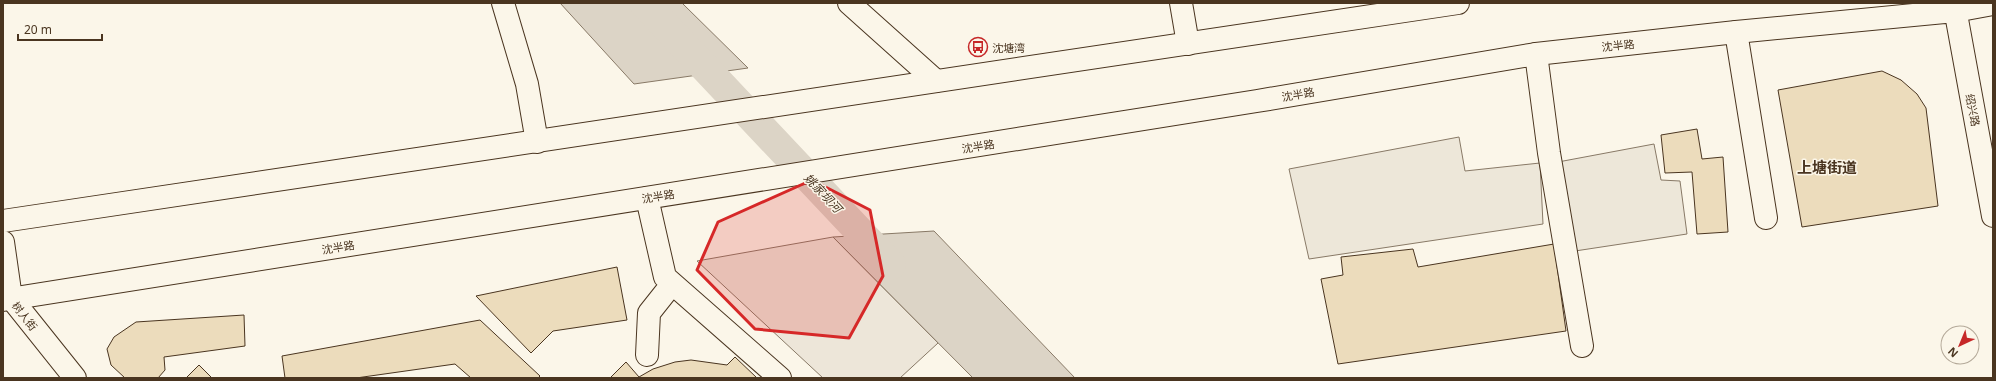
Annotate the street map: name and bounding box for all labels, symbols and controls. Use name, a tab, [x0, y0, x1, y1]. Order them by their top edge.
scale bar	[18, 16, 102, 42]
text: 20 m	[24, 21, 52, 38]
bus stop icon: 沈塘湾	[967, 36, 989, 58]
street label: 沈半路	[1601, 36, 1635, 54]
place label: 沈塘湾	[992, 40, 1025, 55]
street label: 沈半路	[1280, 84, 1316, 104]
street label: 绍兴路	[1962, 92, 1984, 128]
street label: 沈半路	[961, 136, 995, 156]
district label: 上塘街道	[1797, 157, 1857, 177]
water label: 姚家坝河	[800, 170, 847, 218]
street label: 沈半路	[641, 186, 675, 206]
street label: 沈半路	[321, 237, 355, 257]
street label: 树人街	[9, 298, 41, 334]
north arrow	[1940, 325, 1980, 365]
text: N	[1944, 344, 1961, 361]

